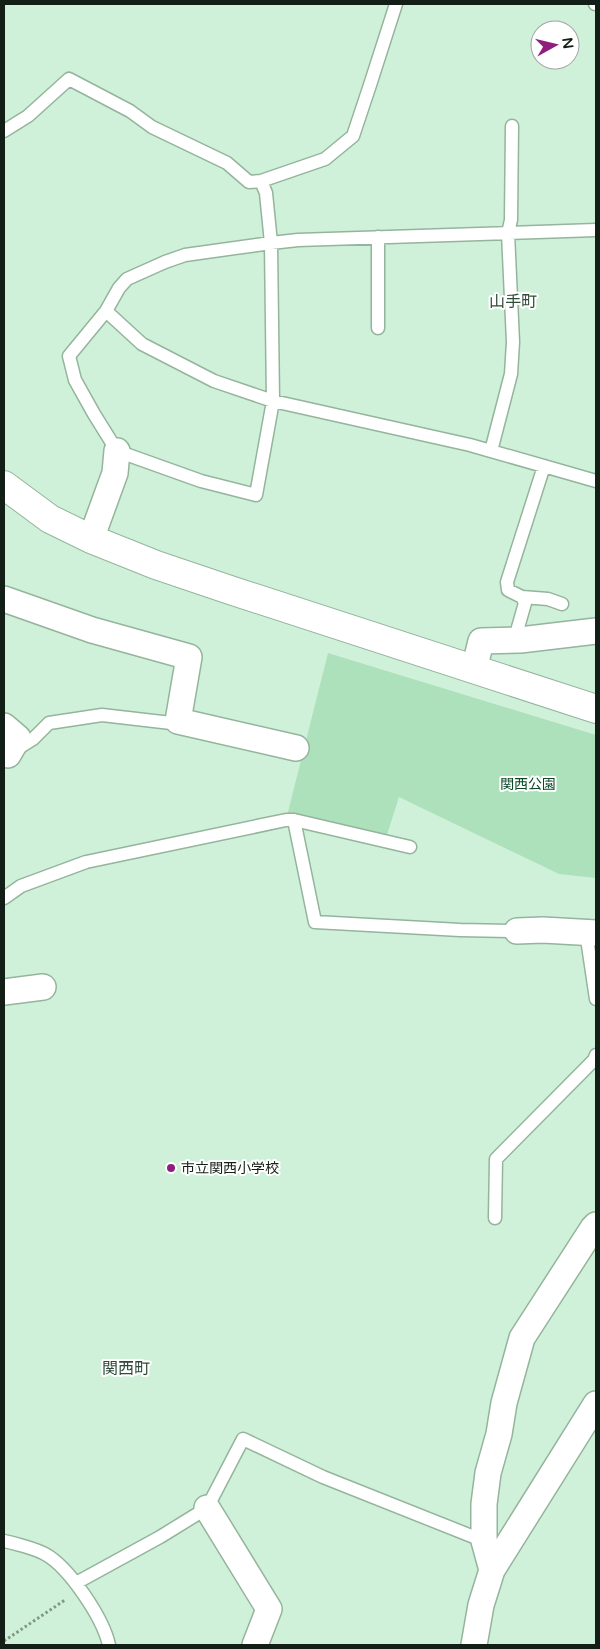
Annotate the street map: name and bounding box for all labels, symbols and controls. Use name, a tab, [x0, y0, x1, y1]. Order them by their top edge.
north arrow	[530, 20, 580, 70]
text: N	[558, 37, 577, 50]
district label: 山手町	[489, 292, 537, 312]
park label: 関西公園	[500, 776, 556, 793]
place label: 市立関西小学校	[181, 1160, 279, 1177]
marker: 市立関西小学校	[165, 1162, 177, 1174]
district label: 関西町	[102, 1359, 150, 1379]

